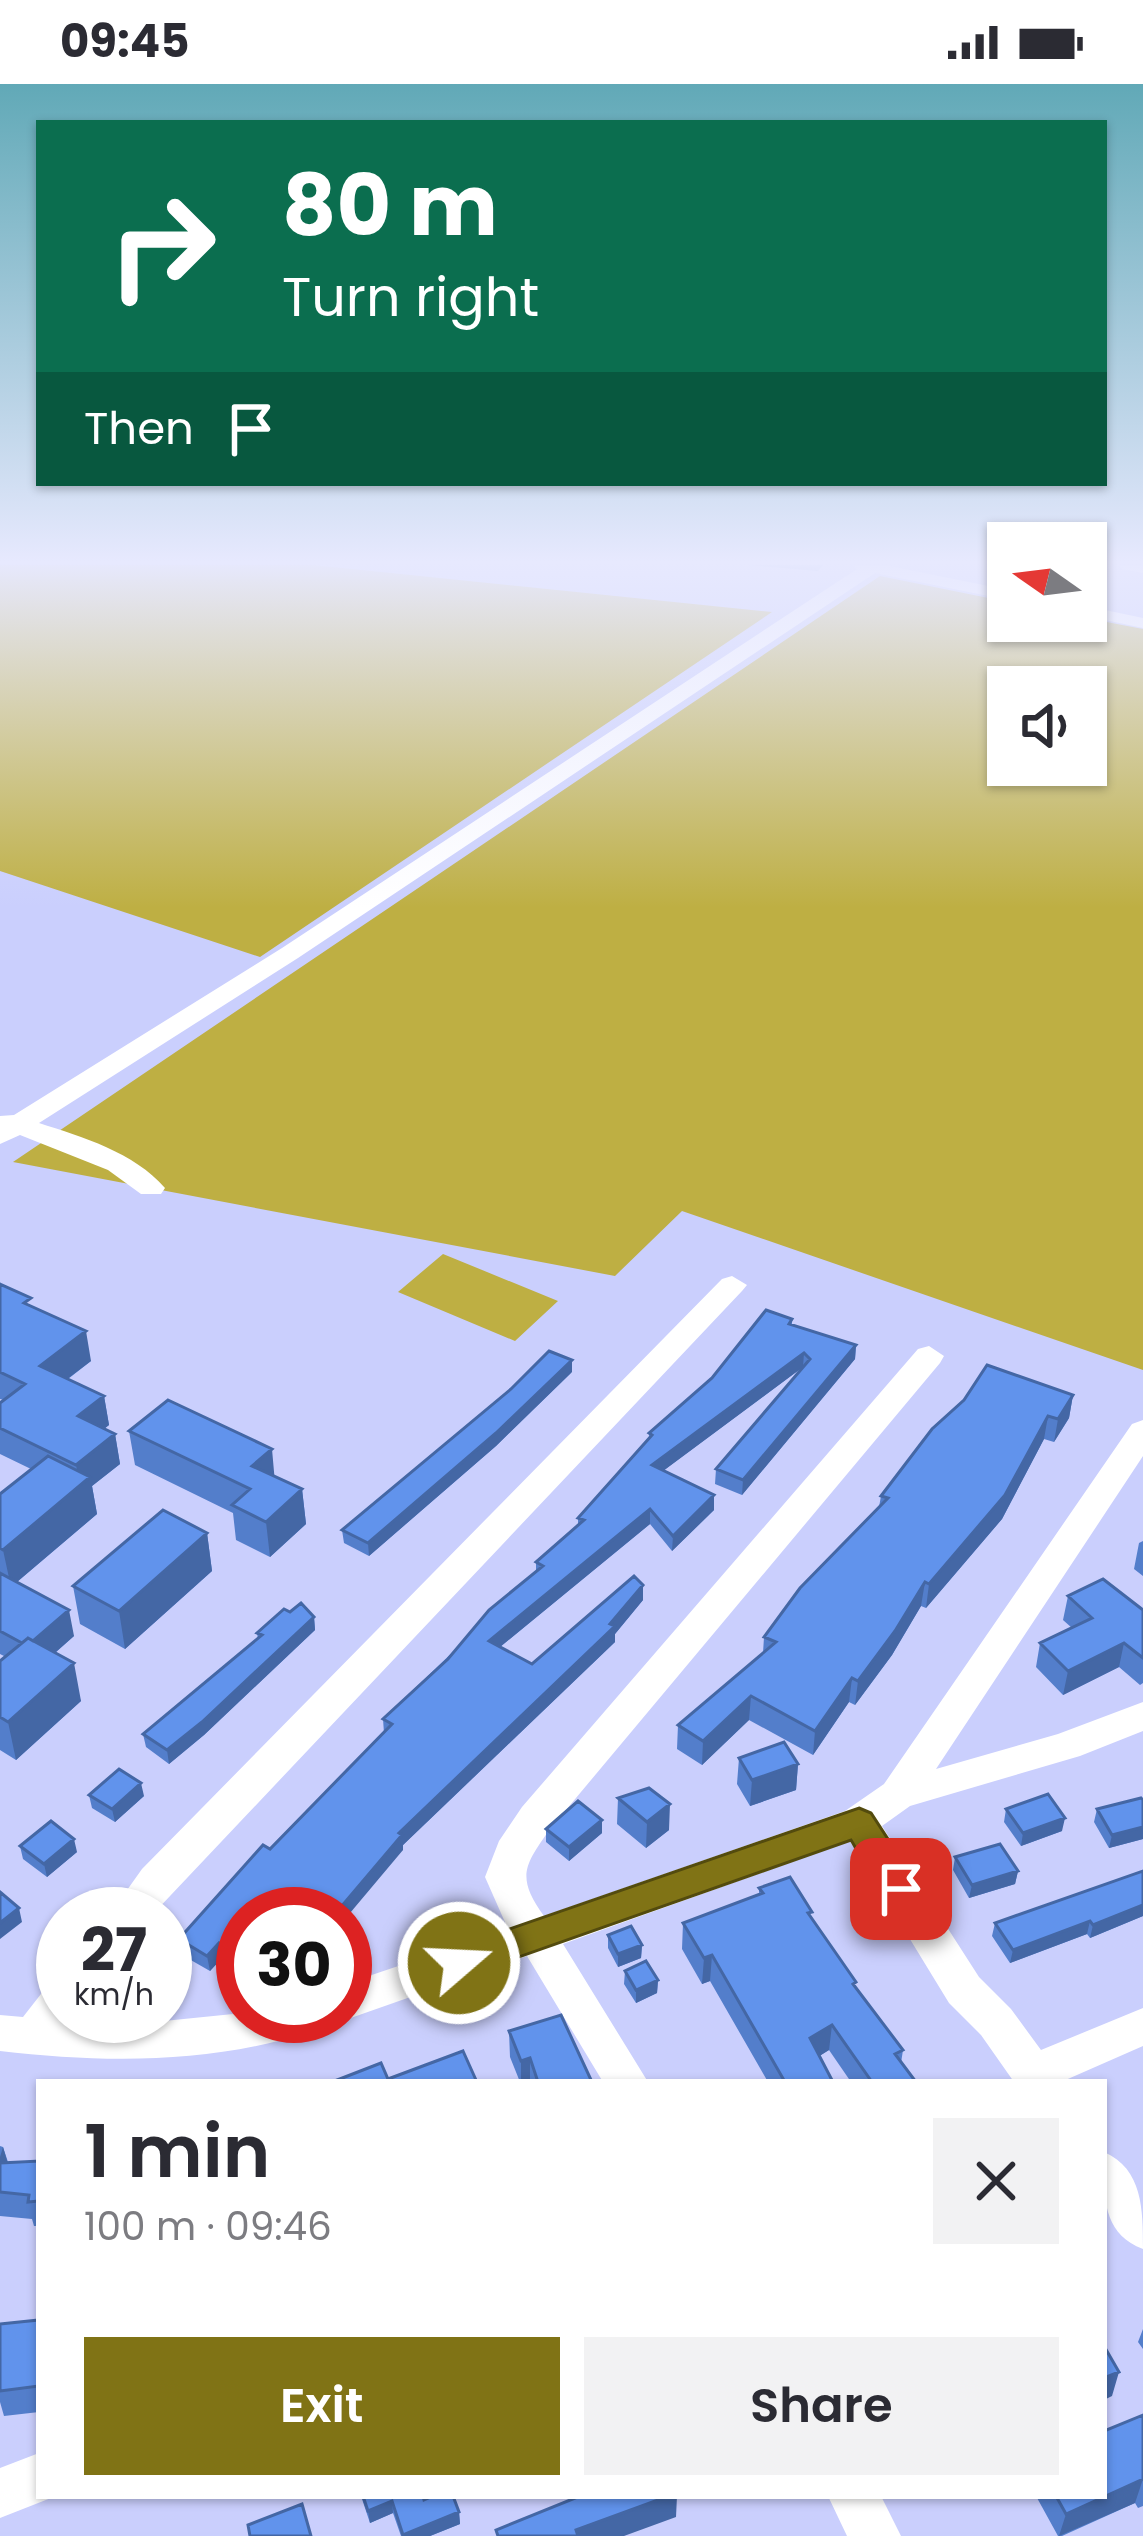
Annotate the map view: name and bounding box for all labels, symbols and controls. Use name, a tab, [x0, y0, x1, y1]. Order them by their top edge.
text: 09:45	[60, 10, 190, 73]
text: 80 m	[282, 147, 498, 264]
icon: right	[84, 168, 240, 324]
text: Turn right	[282, 259, 539, 335]
icon: arrive	[218, 396, 284, 462]
text: Then	[84, 397, 194, 460]
north arrow	[987, 522, 1107, 642]
map controls	[987, 522, 1107, 786]
button: sound	[987, 666, 1107, 786]
pin	[850, 1838, 952, 1940]
icon: arrive	[868, 1856, 934, 1922]
speed limit sign: 30	[216, 1887, 372, 2043]
position arrow	[396, 1900, 522, 2026]
text: 27	[81, 1908, 147, 1992]
text: km/h	[74, 1973, 154, 2016]
text: 1 min	[84, 2101, 270, 2202]
button: close	[933, 2118, 1059, 2244]
text: 100 m · 09:46	[84, 2199, 332, 2254]
button: Exit	[84, 2337, 560, 2475]
button: Share	[584, 2337, 1059, 2475]

